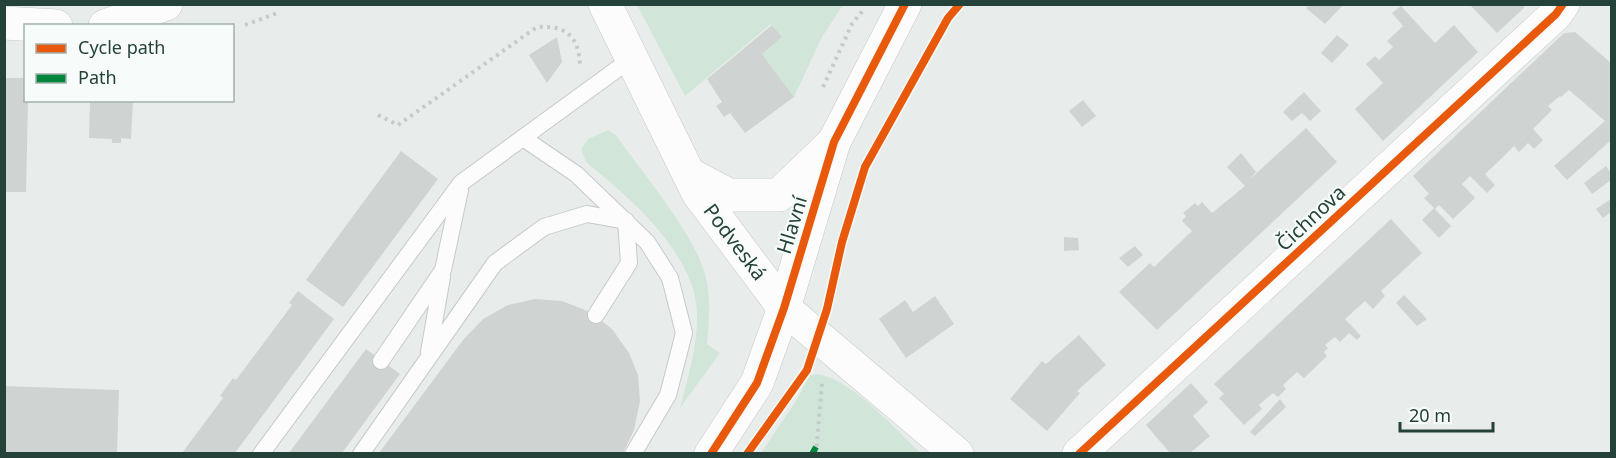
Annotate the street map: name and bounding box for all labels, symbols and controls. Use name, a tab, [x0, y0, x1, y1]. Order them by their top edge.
legend	[24, 24, 234, 102]
text: Cycle path	[78, 35, 165, 59]
text: Path	[78, 65, 117, 89]
street label: Čichnova	[1270, 179, 1351, 257]
street label: Hlavní	[770, 192, 813, 257]
street label: Podveská	[698, 198, 773, 286]
scale bar	[1400, 395, 1493, 433]
text: 20 m	[1409, 403, 1451, 427]

